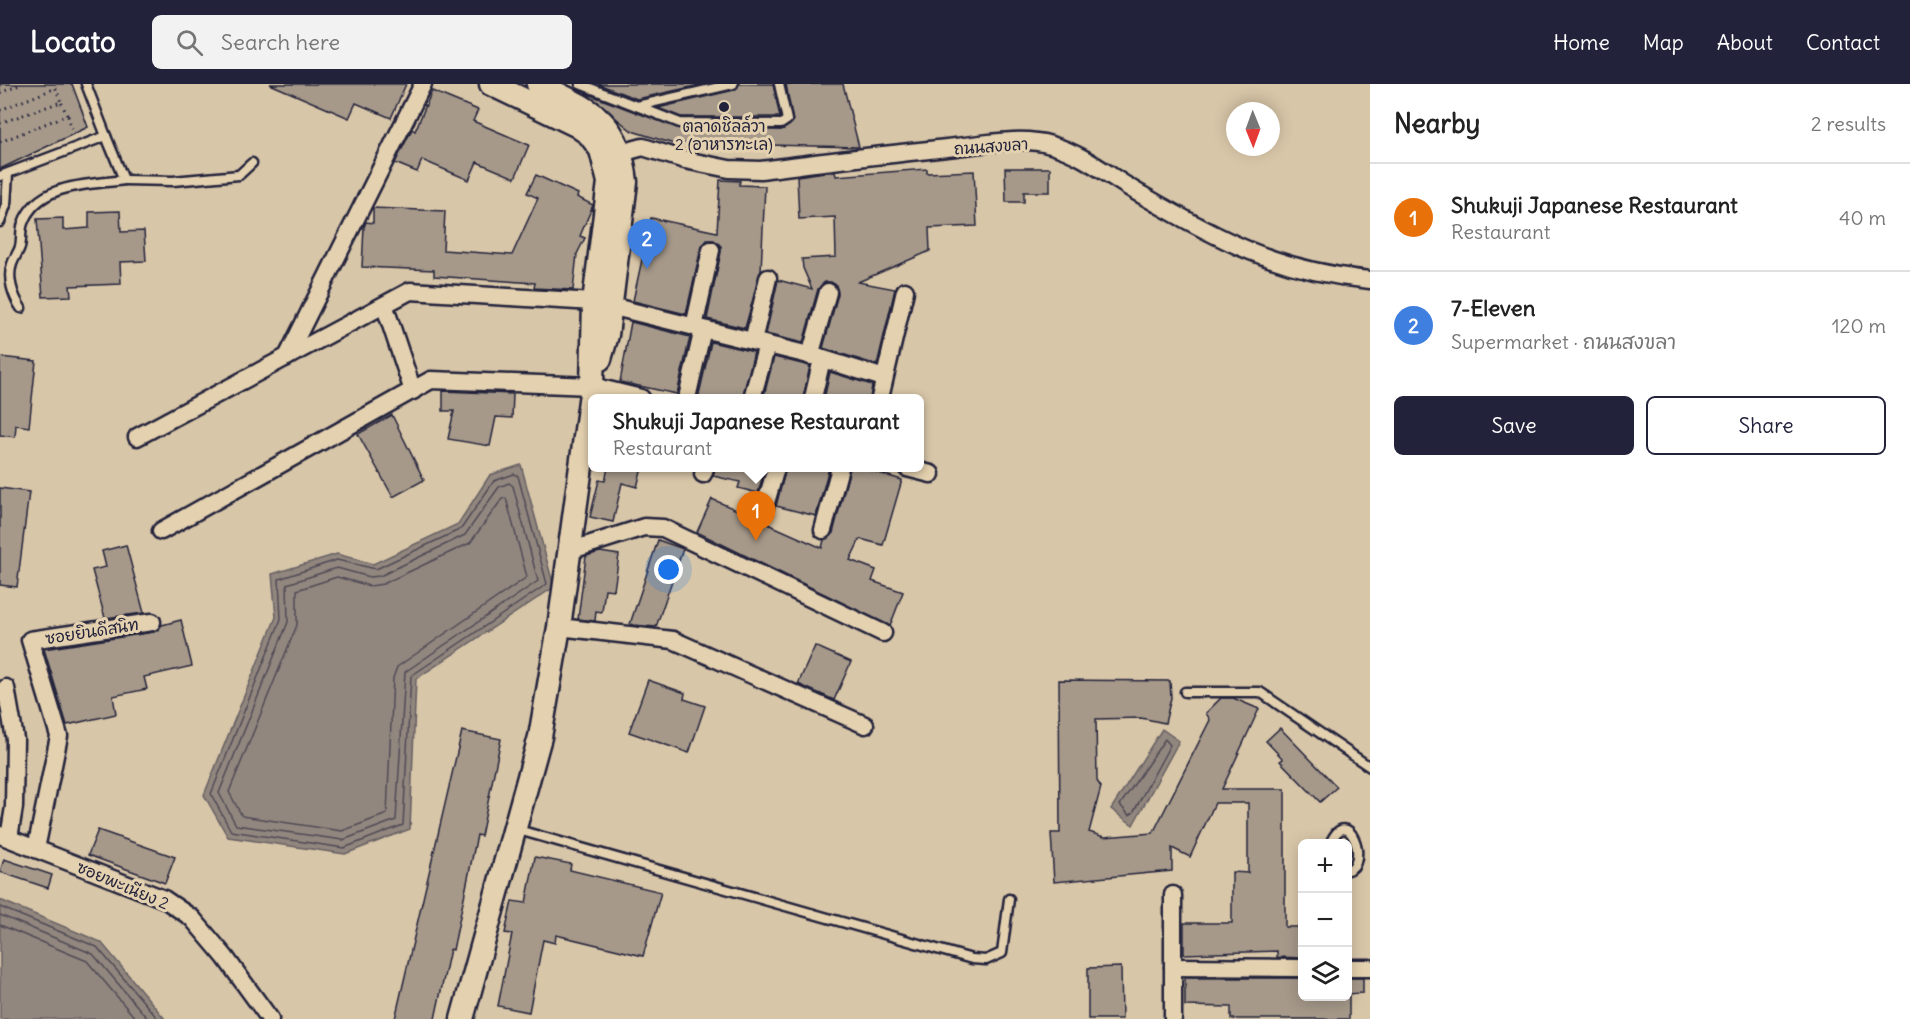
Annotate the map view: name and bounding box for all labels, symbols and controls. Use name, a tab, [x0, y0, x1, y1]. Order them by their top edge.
search box	[152, 15, 572, 69]
text: Locato	[30, 24, 116, 60]
icon: search	[173, 26, 206, 59]
text: Search here	[221, 28, 340, 56]
text: Home	[1553, 29, 1610, 56]
text: Map	[1643, 29, 1684, 56]
text: About	[1717, 29, 1773, 56]
text: Contact	[1806, 29, 1880, 56]
marker: ตลาดชิลล์วา 2 (อาหารทะเล)	[717, 100, 731, 114]
north arrow	[1226, 102, 1280, 156]
text: Nearby	[1394, 107, 1480, 140]
text: 2 results	[1811, 111, 1886, 136]
place label: ตลาดชิลล์วา 2 (อาหารทะเล)	[675, 115, 773, 154]
street label: ถนนสงขลา	[953, 133, 1029, 159]
text: Shukuji Japanese Restaurant	[1451, 191, 1738, 219]
text: 1	[1410, 205, 1417, 230]
text: 40 m	[1839, 205, 1886, 230]
text: Restaurant	[1451, 219, 1550, 244]
pin: 2	[628, 220, 666, 269]
text: 7-Eleven	[1451, 294, 1535, 322]
text: 2	[1408, 313, 1419, 338]
text: 120 m	[1832, 313, 1886, 338]
text: Supermarket · ถนนสงขลา	[1451, 329, 1676, 354]
popup	[588, 394, 924, 472]
button: Save	[1394, 396, 1634, 455]
button: Share	[1646, 396, 1886, 455]
text: Shukuji Japanese Restaurant	[613, 407, 899, 435]
text: Restaurant	[613, 435, 712, 460]
pin: 1	[736, 492, 776, 541]
your location	[654, 555, 683, 584]
street label: ซอยยินดีสนิท	[44, 614, 140, 648]
map controls	[1298, 839, 1352, 1001]
button: +	[1298, 839, 1352, 893]
street label: ซอยพะเนียง 2	[74, 857, 172, 913]
button: −	[1298, 893, 1352, 947]
button: layers	[1298, 947, 1352, 1001]

